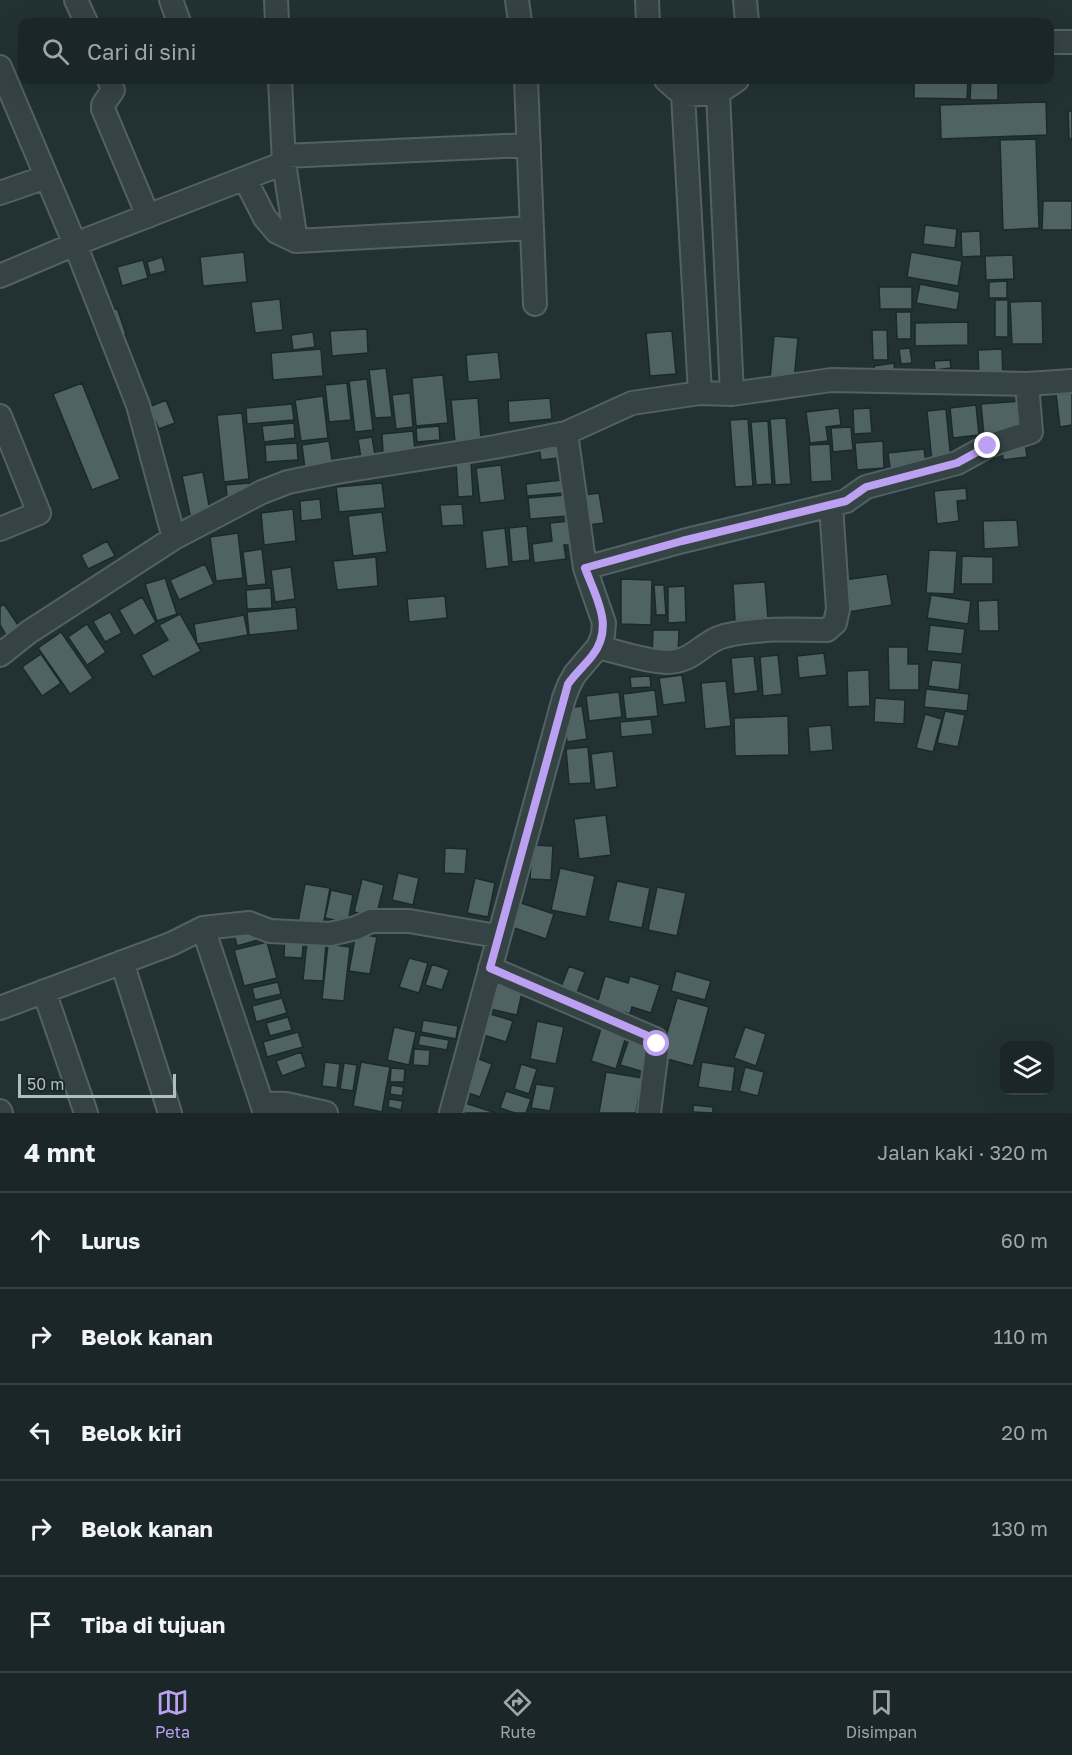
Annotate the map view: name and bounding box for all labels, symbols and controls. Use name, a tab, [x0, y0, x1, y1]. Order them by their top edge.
search box	[18, 18, 1054, 84]
icon: search	[39, 35, 72, 68]
text: Cari di sini	[87, 38, 196, 65]
route end	[974, 432, 1000, 458]
route start	[643, 1030, 669, 1056]
map controls	[1000, 1041, 1054, 1095]
button: layers	[1000, 1041, 1054, 1095]
scale bar	[18, 1071, 176, 1098]
text: 50 m	[27, 1074, 64, 1094]
text: 4 mnt	[24, 1137, 96, 1168]
text: Jalan kaki · 320 m	[877, 1140, 1048, 1164]
icon: ahead	[24, 1224, 57, 1257]
text: Lurus	[81, 1227, 140, 1254]
text: 60 m	[1001, 1228, 1048, 1252]
icon: right	[24, 1320, 57, 1353]
text: Belok kanan	[81, 1323, 213, 1350]
text: 110 m	[994, 1324, 1048, 1348]
icon: left	[24, 1416, 57, 1449]
text: Belok kiri	[81, 1419, 182, 1446]
text: 20 m	[1001, 1420, 1048, 1444]
icon: right	[24, 1512, 57, 1545]
text: Belok kanan	[81, 1515, 213, 1542]
text: 130 m	[992, 1516, 1048, 1540]
icon: arrive	[24, 1608, 57, 1641]
text: Tiba di tujuan	[81, 1611, 225, 1638]
tab: Peta	[155, 1686, 190, 1742]
tab: Rute	[500, 1686, 536, 1742]
tab: Disimpan	[846, 1686, 917, 1742]

